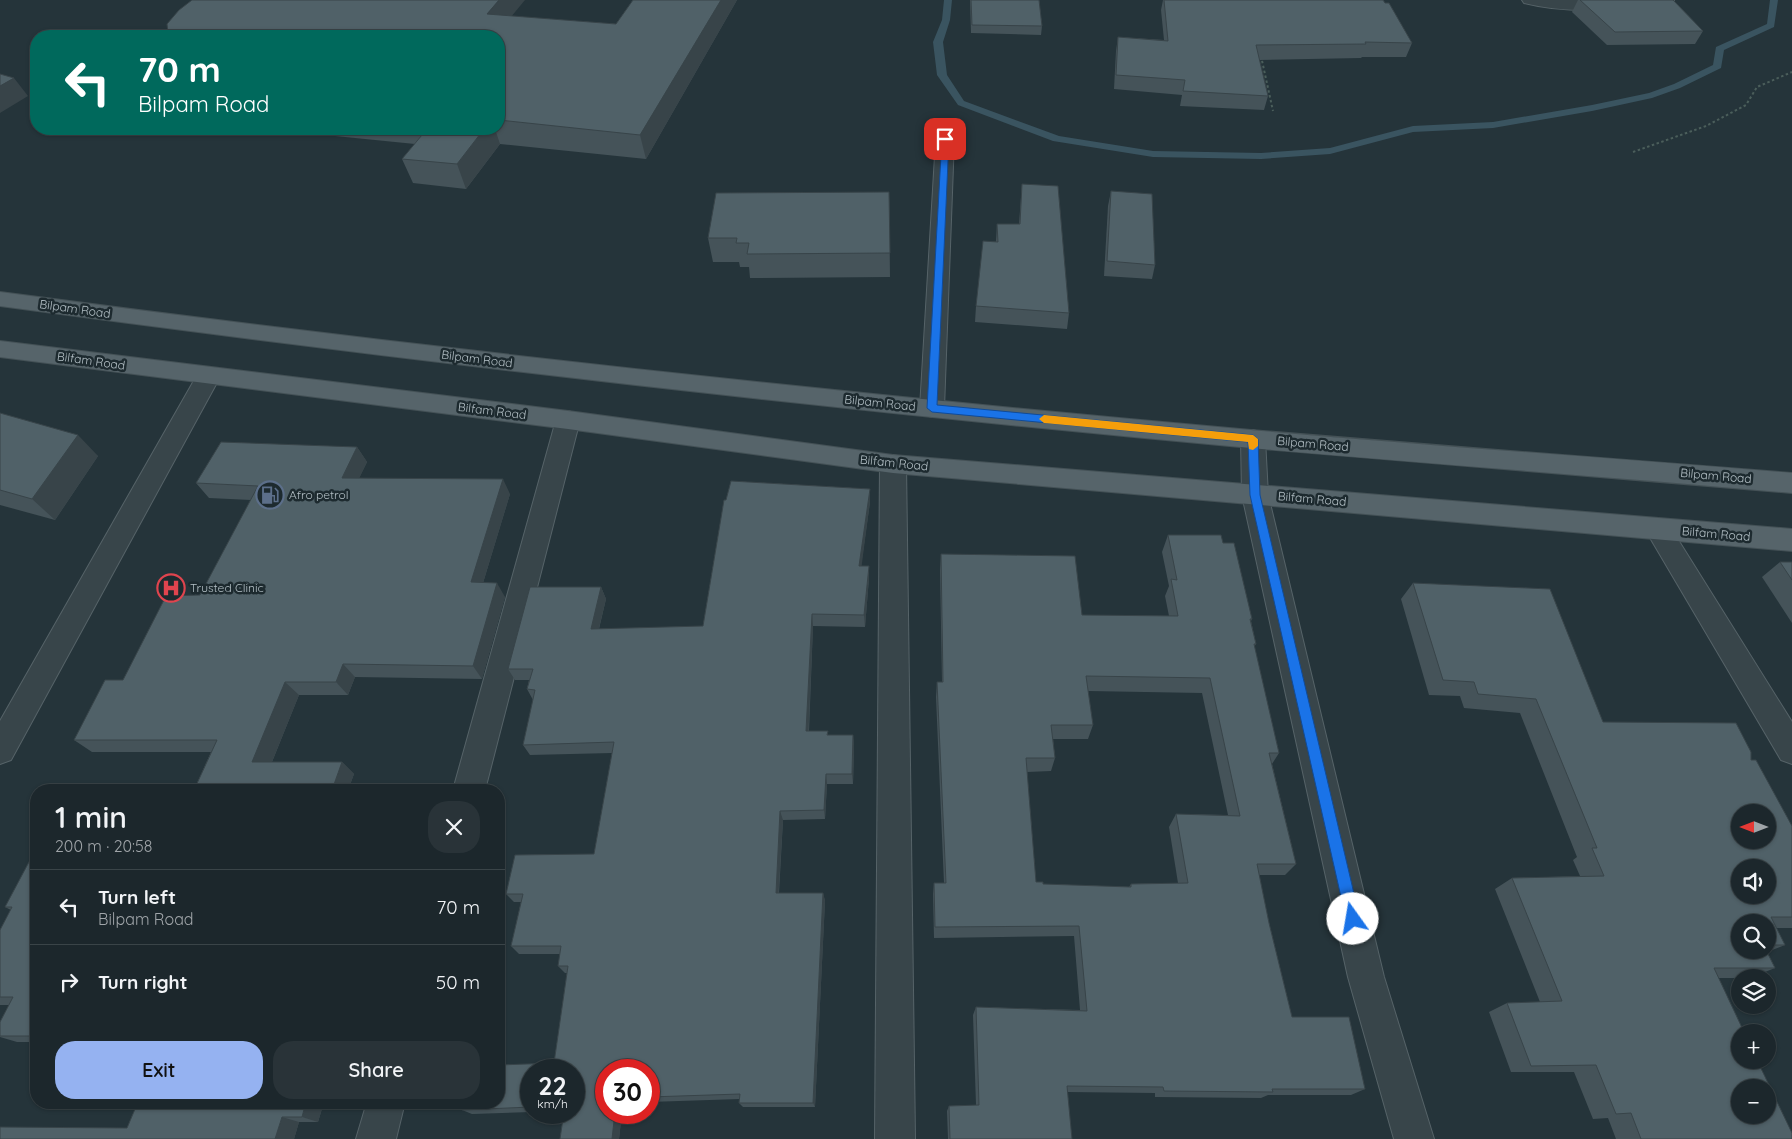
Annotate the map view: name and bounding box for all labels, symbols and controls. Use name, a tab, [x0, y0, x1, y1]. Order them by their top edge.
text: 70 m	[138, 47, 221, 91]
icon: left	[55, 50, 120, 115]
text: Bilpam Road	[138, 90, 269, 118]
pin	[924, 118, 966, 160]
icon: arrive	[931, 125, 959, 153]
street label: Bilpam Road	[39, 296, 112, 321]
street label: Bilpam Road	[441, 347, 514, 370]
street label: Bilfam Road	[56, 348, 126, 373]
street label: Bilpam Road	[844, 391, 916, 414]
street label: Bilfam Road	[457, 399, 527, 422]
street label: Bilpam Road	[1277, 433, 1349, 454]
street label: Bilfam Road	[859, 451, 929, 474]
street label: Bilpam Road	[1680, 465, 1752, 486]
fuel station icon: Afro petrol	[255, 480, 285, 510]
place label: Afro petrol	[289, 487, 348, 502]
street label: Bilfam Road	[1277, 488, 1347, 509]
street label: Bilfam Road	[1681, 523, 1751, 544]
hospital icon: Trusted Clinic	[156, 573, 186, 603]
place label: Trusted Clinic	[190, 580, 264, 595]
text: 1 min	[55, 798, 127, 836]
button: close	[428, 801, 480, 853]
north arrow	[1731, 804, 1776, 849]
map controls	[1731, 804, 1776, 1124]
text: 200 m · 20:58	[55, 836, 152, 856]
button: sound	[1731, 859, 1776, 904]
text: Turn left	[98, 885, 176, 909]
position arrow	[1326, 892, 1378, 944]
icon: left	[55, 893, 83, 921]
text: 70 m	[436, 895, 480, 919]
text: Bilpam Road	[98, 909, 194, 929]
button: search	[1731, 914, 1776, 959]
icon: right	[55, 968, 83, 996]
button: layers	[1731, 969, 1776, 1014]
text: Turn right	[98, 970, 187, 994]
text: 50 m	[436, 970, 480, 994]
button: +	[1731, 1024, 1776, 1069]
button: Exit	[55, 1041, 263, 1099]
button: Share	[273, 1041, 480, 1099]
speed limit sign: 30	[595, 1059, 660, 1124]
text: 22	[538, 1070, 567, 1101]
button: −	[1731, 1079, 1776, 1124]
text: km/h	[537, 1096, 568, 1111]

